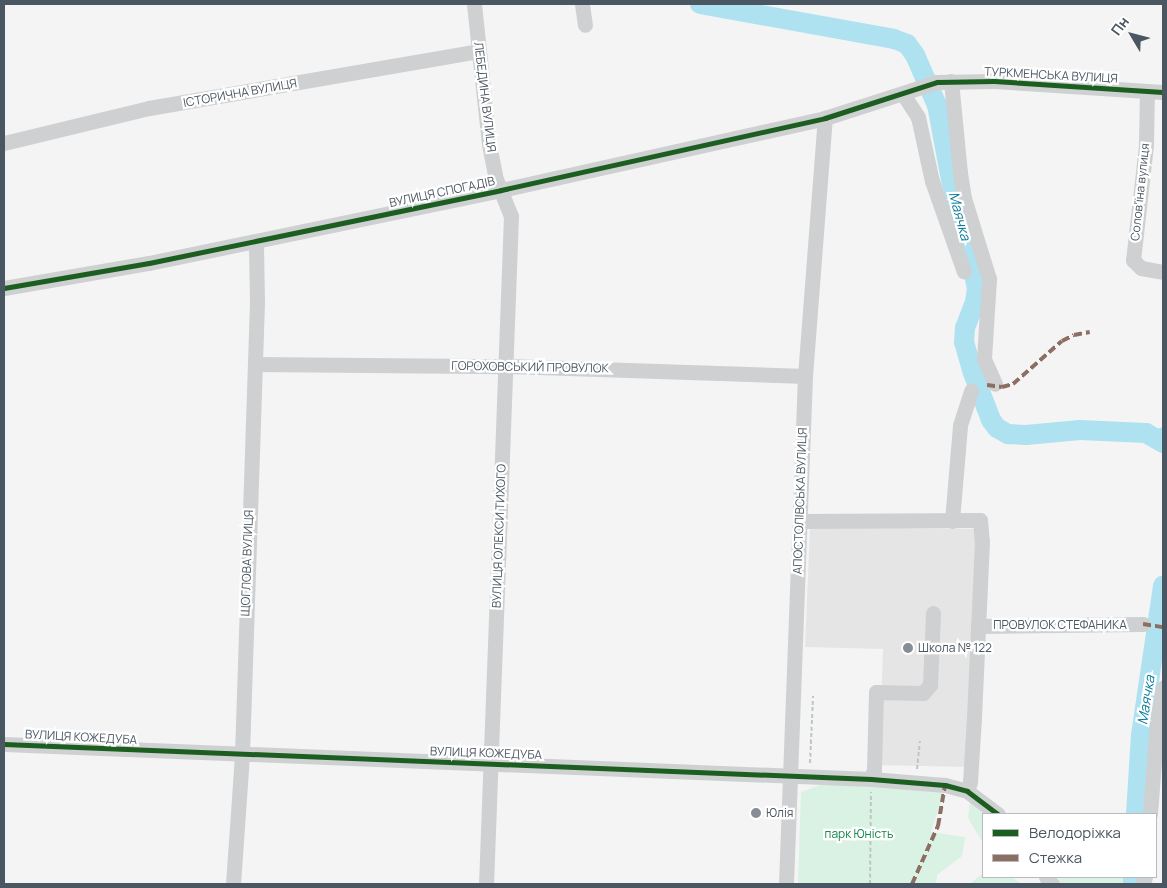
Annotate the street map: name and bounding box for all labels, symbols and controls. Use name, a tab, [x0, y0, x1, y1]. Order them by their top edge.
north arrow	[1107, 10, 1157, 60]
text: Пн	[1106, 12, 1133, 39]
street label: ЛЕБЕДИНА ВУЛИЦЯ	[471, 41, 499, 153]
street label: ТУРКМЕНСЬКА ВУЛИЦЯ	[984, 64, 1118, 86]
street label: ІСТОРИЧНА ВУЛИЦЯ	[182, 76, 298, 110]
street label: Соловʼїна вулиця	[1128, 143, 1152, 241]
street label: ВУЛИЦЯ СПОГАДІВ	[388, 174, 496, 210]
water label: Маячка	[945, 190, 975, 242]
street label: ГОРОХОВСЬКИЙ ПРОВУЛОК	[451, 358, 609, 376]
street label: АПОСТОЛІВСЬКА ВУЛИЦЯ	[790, 427, 810, 575]
street label: ВУЛИЦЯ ОЛЕКСИ ТИХОГО	[489, 464, 509, 608]
street label: ЩОГЛОВА ВУЛИЦЯ	[238, 509, 256, 617]
street label: ПРОВУЛОК СТЕФАНИКА	[993, 618, 1127, 632]
place label: Школа № 122	[918, 641, 992, 655]
marker: Школа № 122	[902, 642, 914, 654]
water label: Маячка	[1134, 674, 1158, 726]
street label: ВУЛИЦЯ КОЖЕДУБА	[25, 727, 137, 747]
street label: ВУЛИЦЯ КОЖЕДУБА	[430, 744, 542, 762]
place label: Юлія	[766, 806, 793, 820]
marker: Юлія	[750, 807, 762, 819]
legend	[982, 813, 1157, 878]
text: Велодоріжка	[1029, 822, 1121, 843]
park label: парк Юність	[825, 827, 893, 841]
text: Стежка	[1029, 847, 1082, 868]

